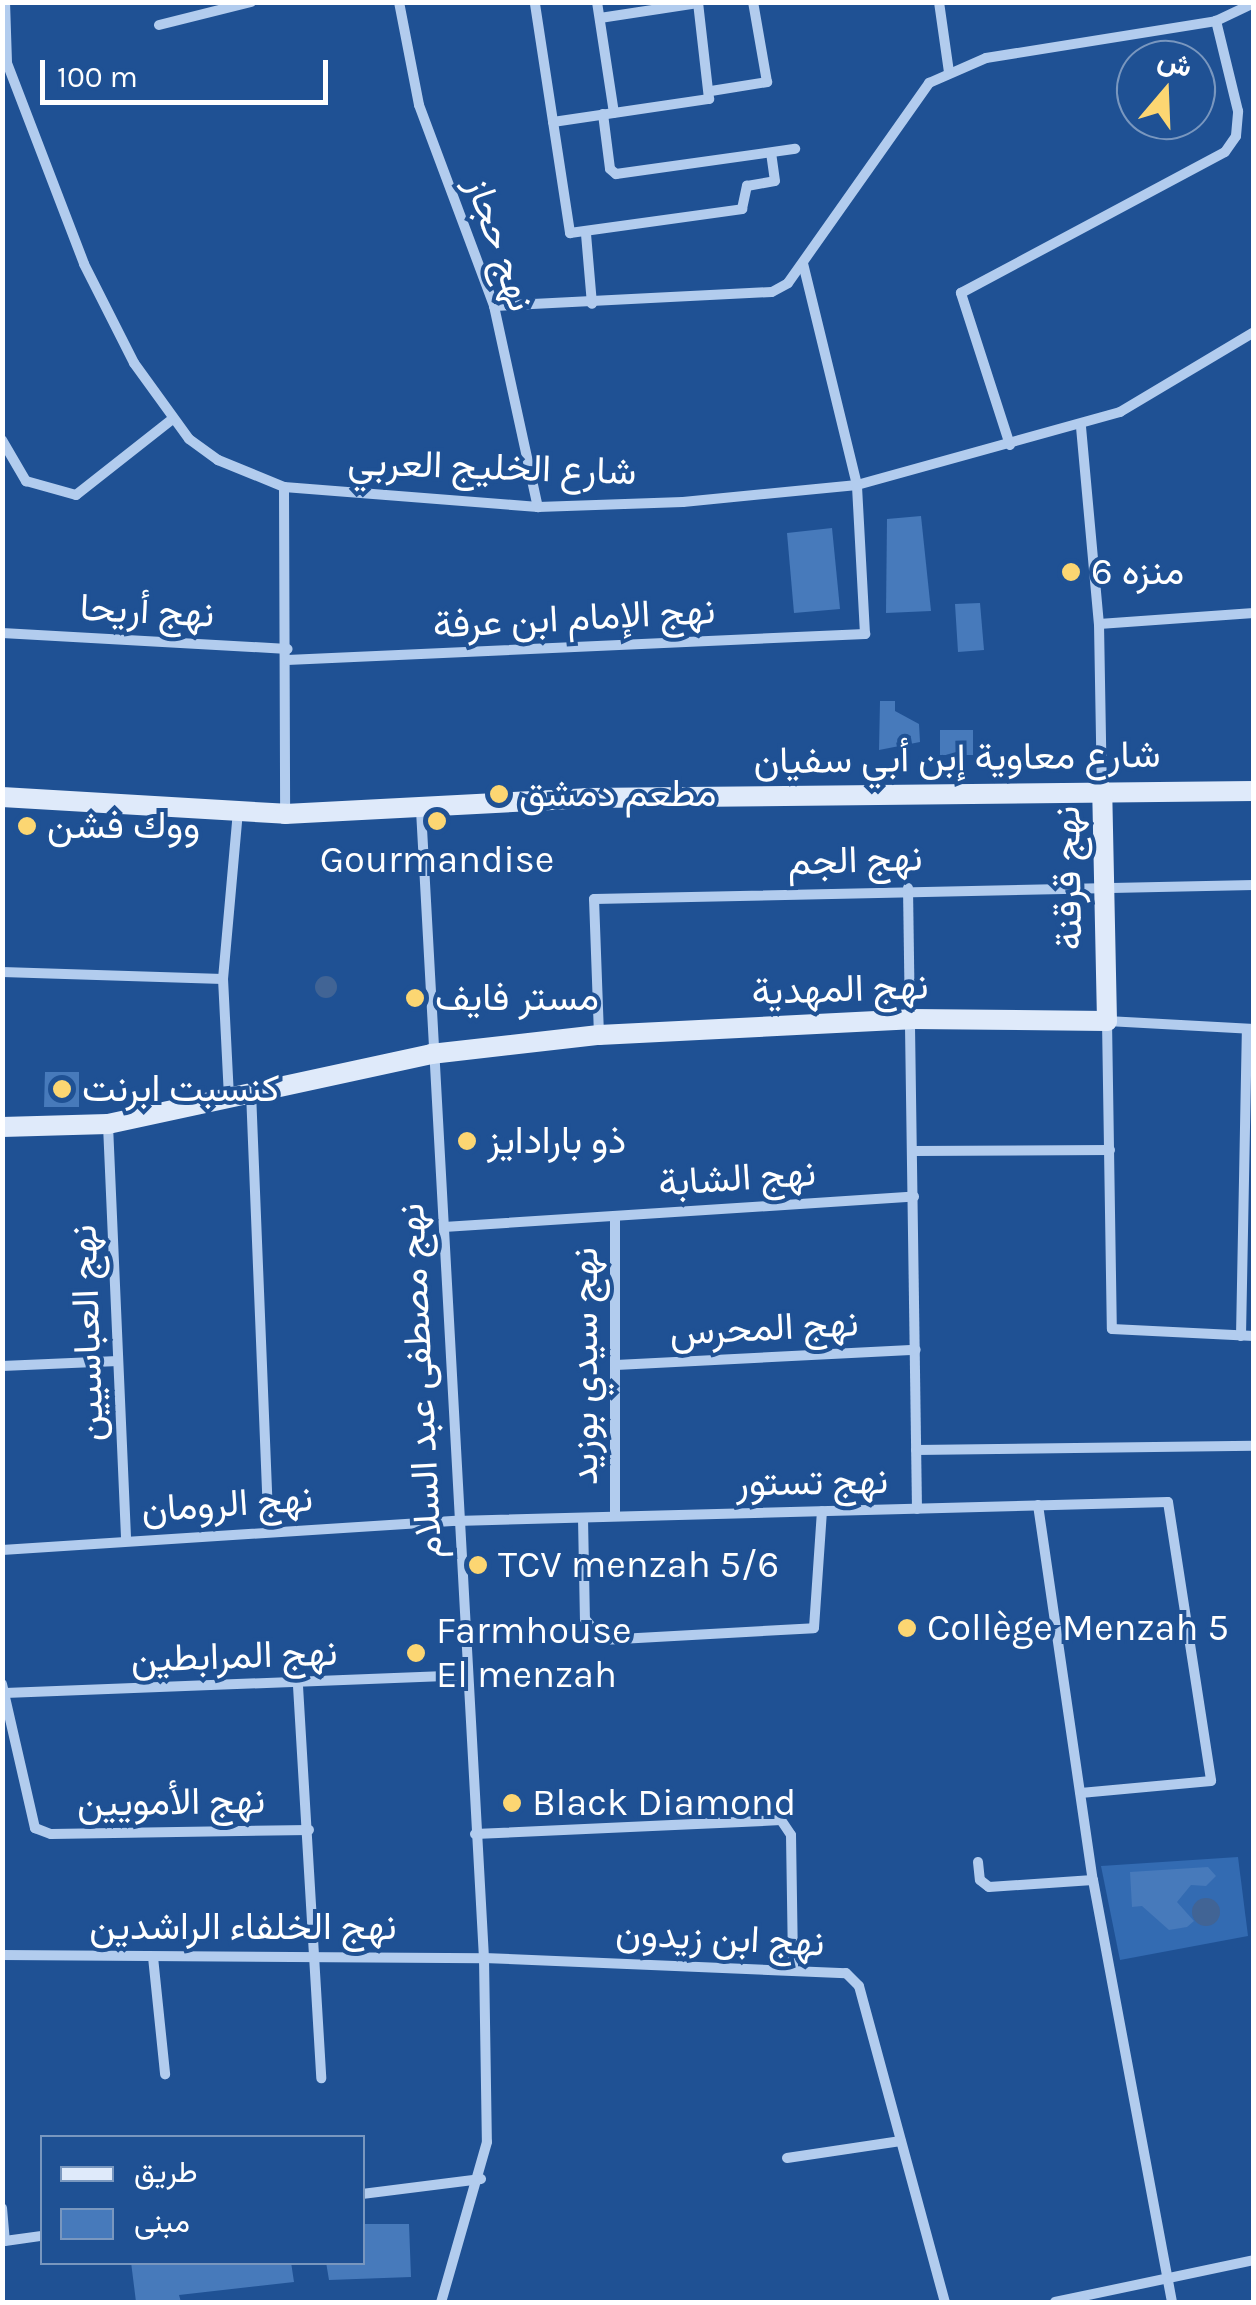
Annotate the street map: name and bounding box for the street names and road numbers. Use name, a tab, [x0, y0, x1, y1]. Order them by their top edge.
street label: نهج حجاز	[456, 171, 544, 317]
street label: شارع الخليج العربي	[347, 439, 637, 495]
street label: نهج أريحا	[79, 585, 215, 637]
street label: نهج الإمام ابن عرفة	[432, 588, 716, 648]
street label: شارع معاوية إبن أبي سفيان	[753, 732, 1161, 784]
street label: نهج قرقنة	[1044, 805, 1092, 951]
street label: نهج الجم	[787, 835, 923, 885]
street label: نهج المهدية	[751, 963, 929, 1015]
street label: نهج الشابة	[657, 1150, 817, 1206]
street label: نهج مصطفى عبد السلام	[388, 1202, 452, 1560]
street label: نهج العباسيين	[60, 1224, 114, 1442]
street label: نهج سيدي بوزيد	[562, 1247, 608, 1485]
street label: نهج المحرس	[668, 1300, 860, 1356]
street label: نهج تستور	[736, 1458, 888, 1506]
street label: نهج الرومان	[140, 1475, 314, 1533]
street label: نهج المرابطين	[130, 1630, 338, 1682]
street label: نهج الأمويين	[77, 1778, 265, 1826]
street label: نهج الخلفاء الراشدين	[89, 1904, 397, 1950]
street label: نهج ابن زيدون	[614, 1910, 826, 1966]

